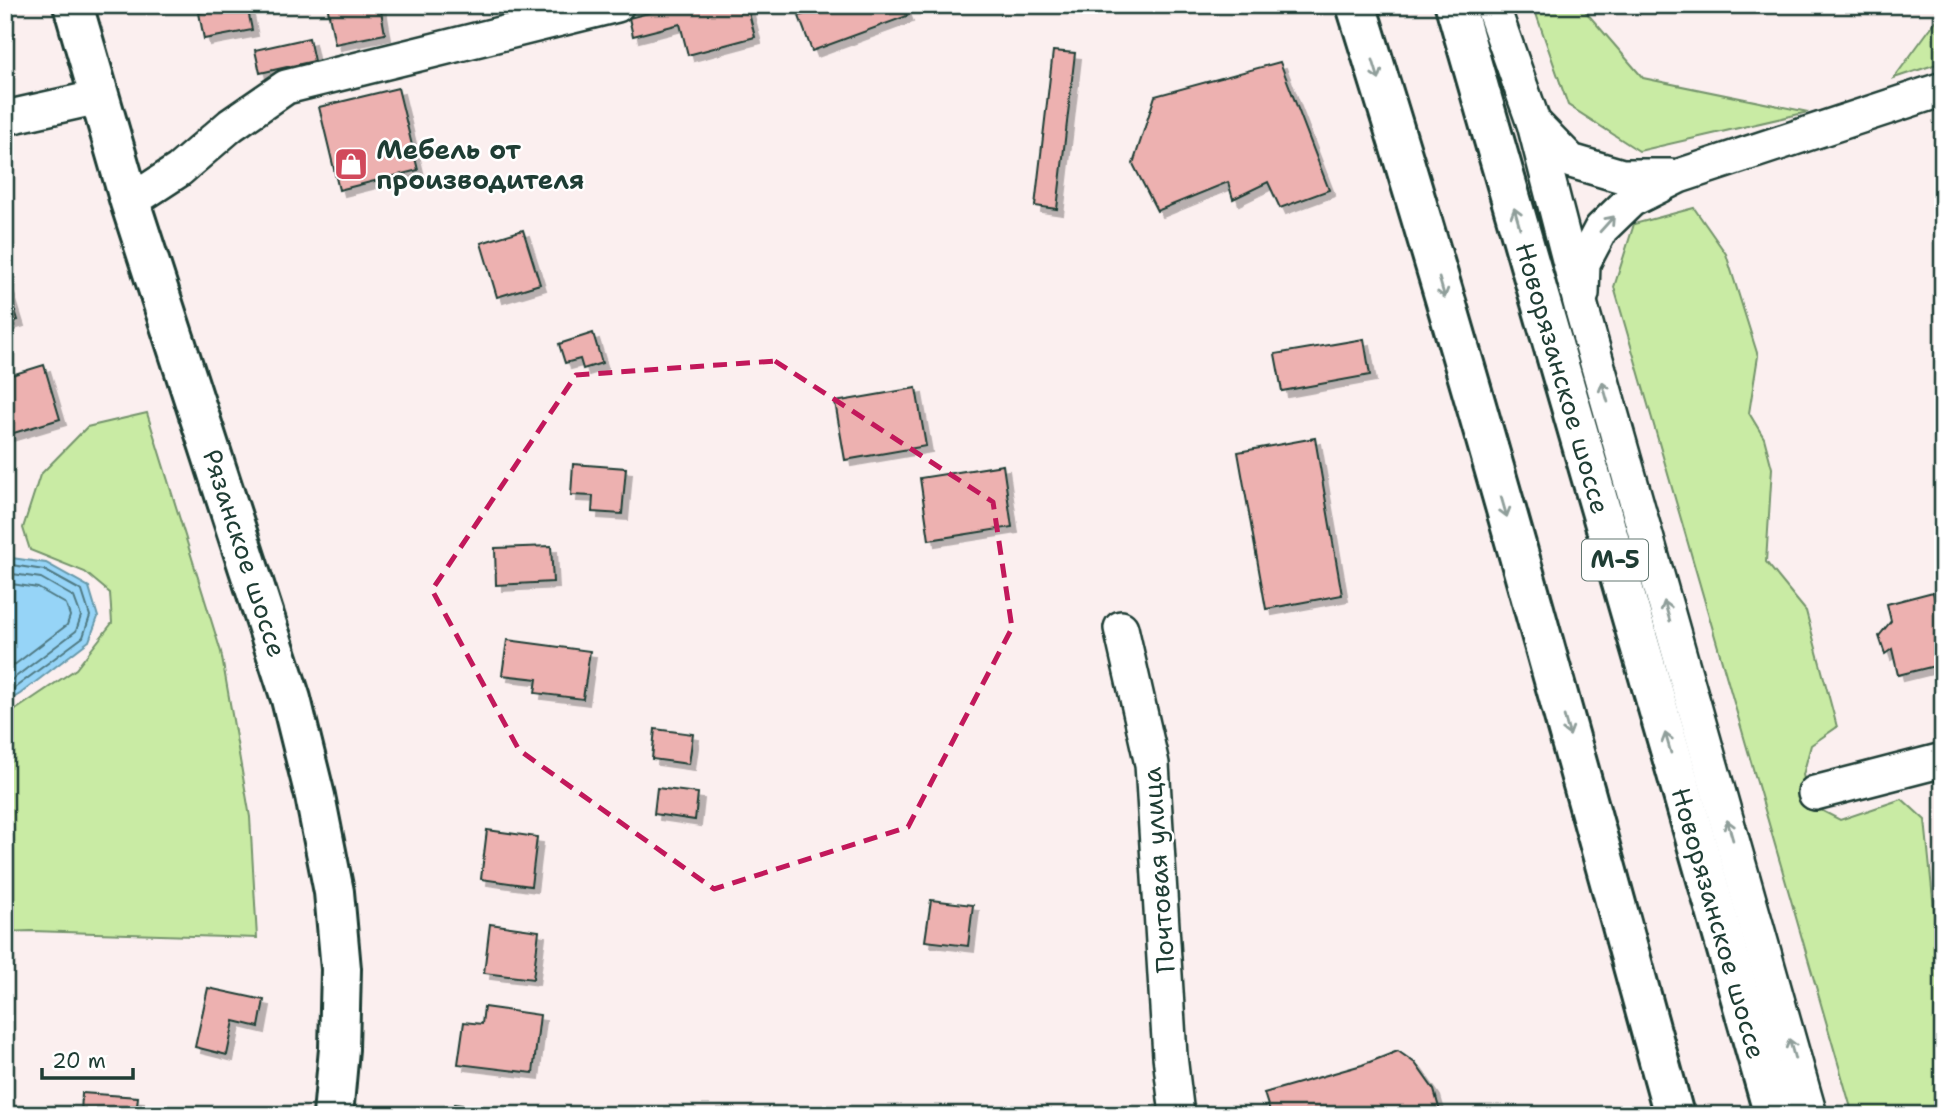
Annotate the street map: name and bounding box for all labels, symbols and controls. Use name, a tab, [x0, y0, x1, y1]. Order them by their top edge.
one-way arrow	[1371, 59, 1384, 81]
place label: Мебель от производителя	[376, 132, 584, 197]
shop icon: Мебель от производителя	[332, 145, 370, 183]
one-way arrow	[1510, 207, 1523, 230]
one-way arrow	[1599, 215, 1615, 233]
street label: Новорязанское шоссе	[1507, 238, 1619, 518]
one-way arrow	[1436, 277, 1449, 299]
one-way arrow	[1598, 382, 1611, 404]
street label: Рязанское шоссе	[195, 445, 295, 661]
one-way arrow	[1499, 496, 1512, 518]
road number: М-5	[1582, 540, 1648, 580]
one-way arrow	[1660, 601, 1673, 623]
one-way arrow	[1561, 715, 1574, 737]
one-way arrow	[1661, 732, 1674, 754]
street label: Почтовая улица	[1133, 766, 1183, 974]
street label: Новорязанское шоссе	[1663, 783, 1775, 1063]
one-way arrow	[1722, 819, 1735, 841]
scale bar	[42, 1036, 133, 1080]
one-way arrow	[1784, 1038, 1797, 1060]
text: 20 m	[52, 1047, 106, 1075]

